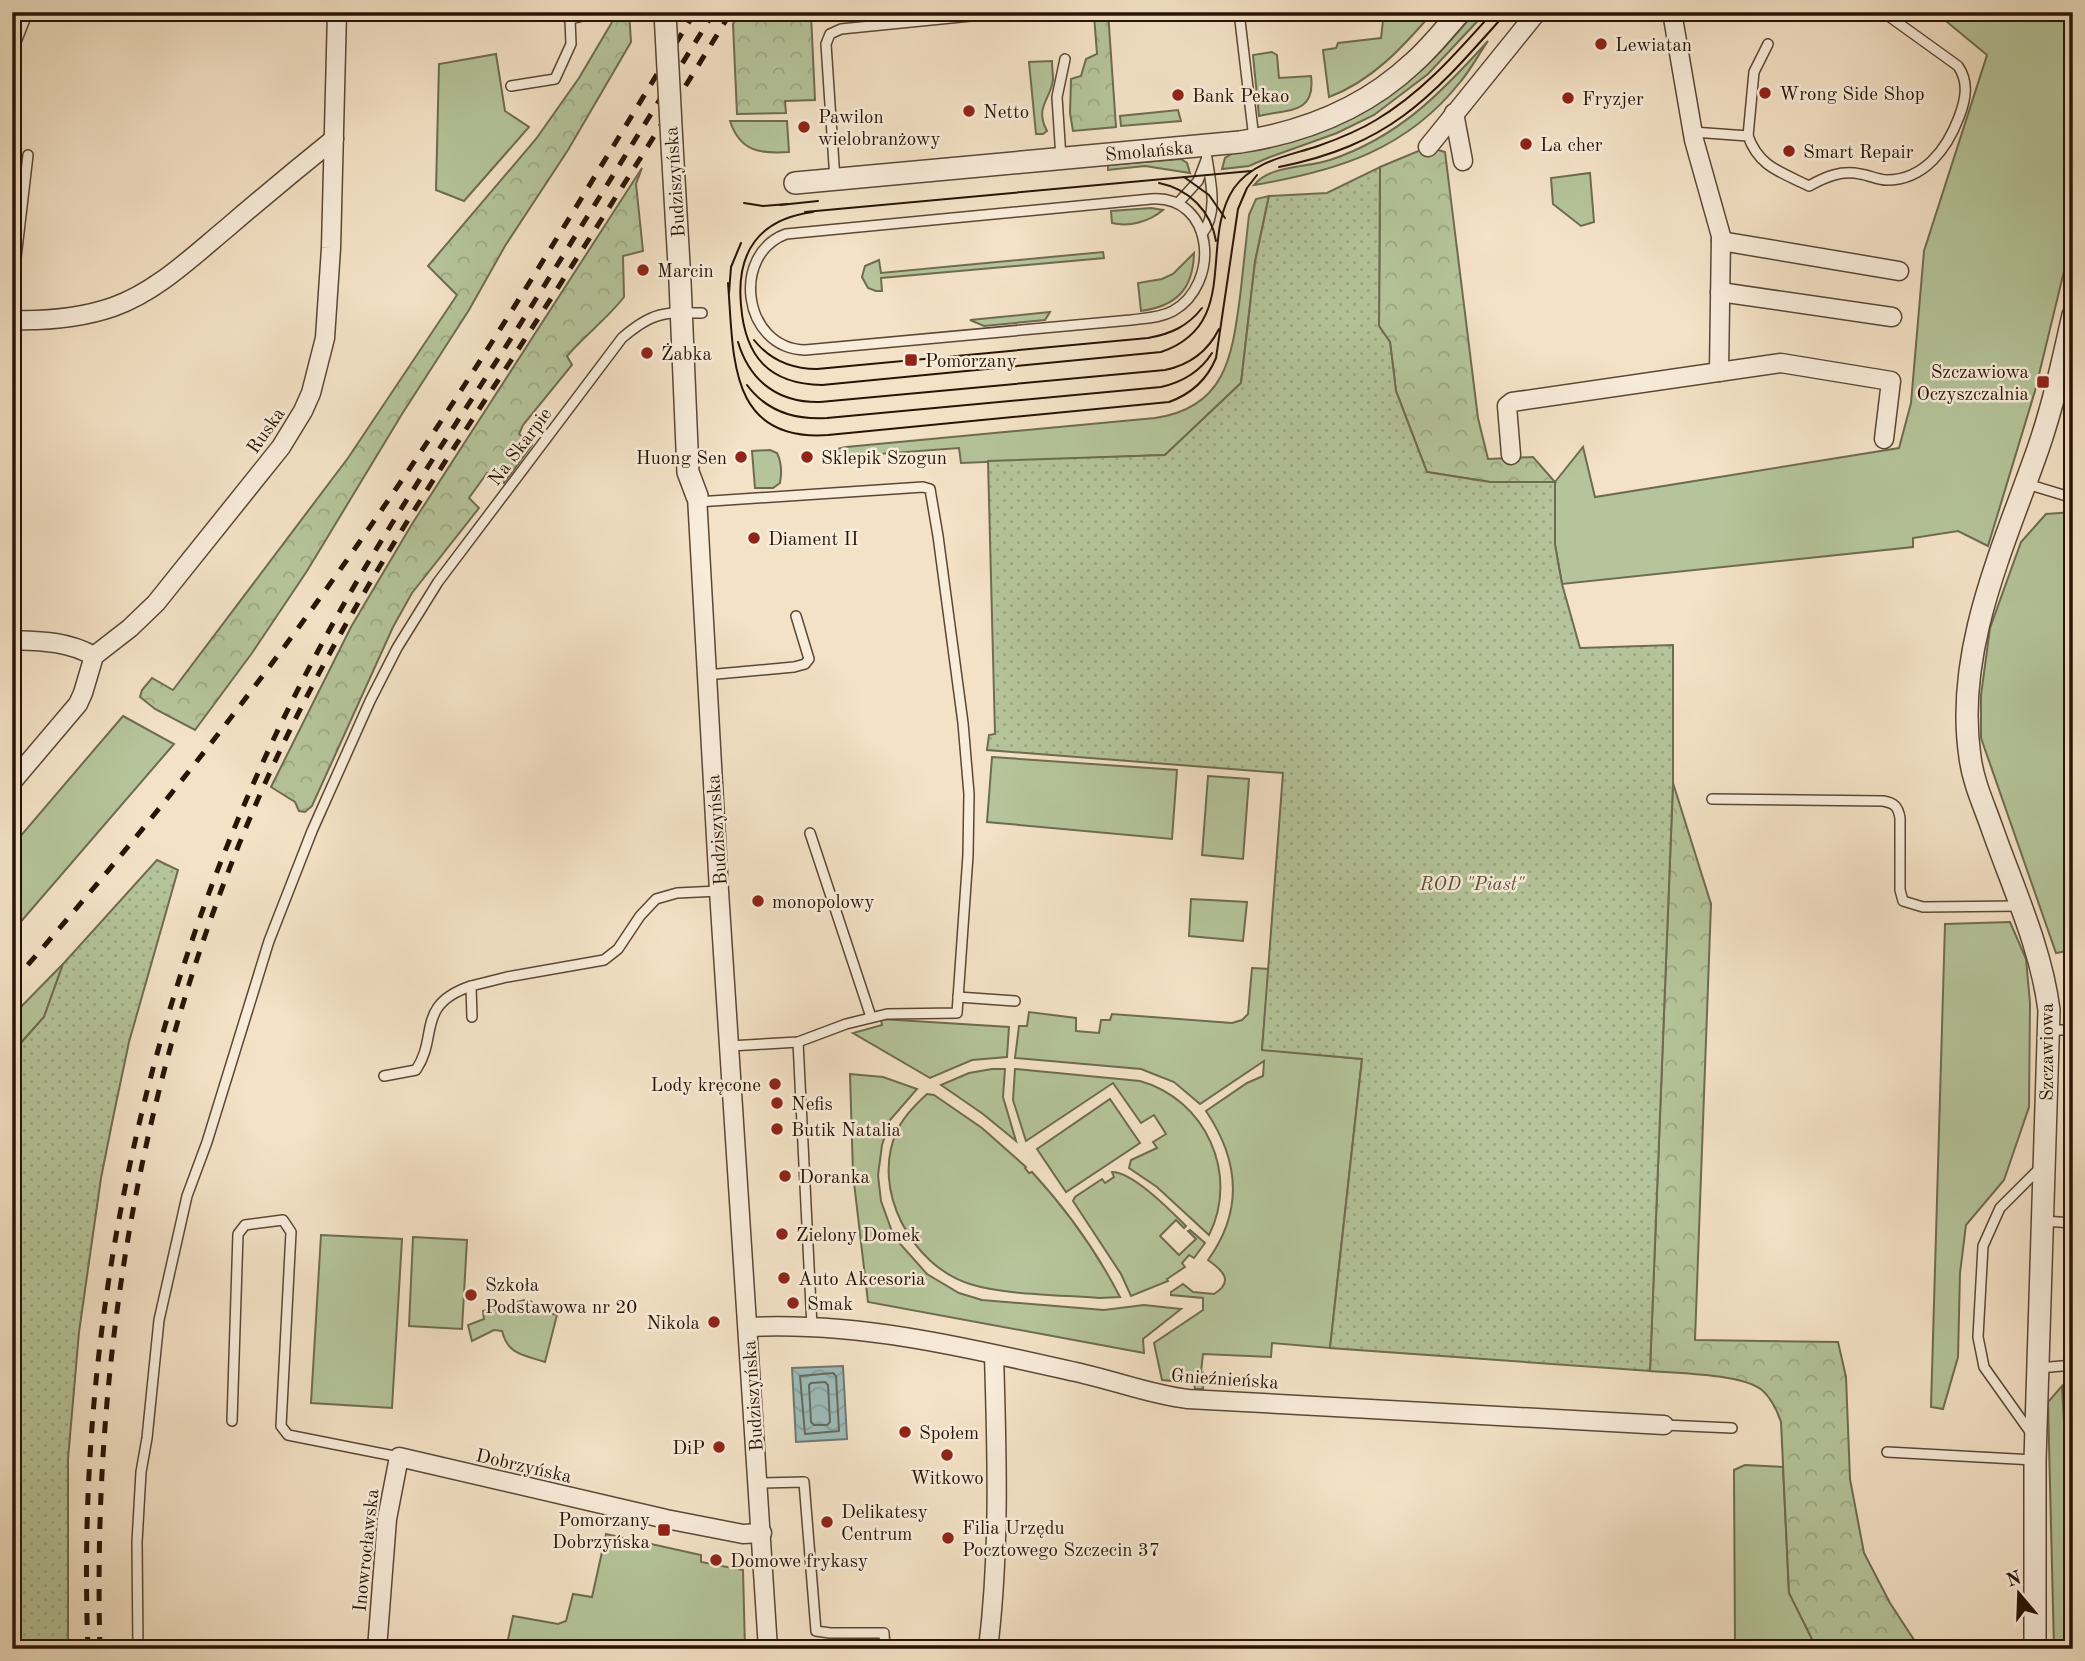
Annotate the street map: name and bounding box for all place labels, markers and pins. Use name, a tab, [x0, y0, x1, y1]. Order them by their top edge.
marker: Lewiatan	[1593, 36, 1609, 52]
place label: Lewiatan	[1615, 37, 1692, 56]
marker: Wrong Side Shop	[1757, 85, 1773, 101]
place label: Wrong Side Shop	[1779, 86, 1925, 105]
marker: Bank Pekao	[1170, 87, 1186, 103]
place label: Bank Pekao	[1192, 88, 1289, 107]
marker: Fryzjer	[1560, 90, 1576, 106]
place label: Fryzjer	[1582, 91, 1644, 110]
marker: Netto	[961, 103, 977, 119]
place label: Netto	[983, 104, 1029, 123]
place label: Pawilon wielobranżowy	[818, 109, 941, 150]
marker: Pawilon wielobranżowy	[796, 119, 812, 135]
marker: La cher	[1518, 136, 1534, 152]
place label: La cher	[1540, 137, 1603, 156]
marker: Smart Repair	[1781, 143, 1797, 159]
place label: Smart Repair	[1803, 144, 1914, 163]
marker: Marcin	[635, 262, 651, 278]
place label: Marcin	[657, 263, 714, 282]
place label: Żabka	[661, 343, 712, 365]
marker: Żabka	[639, 345, 655, 361]
marker: Pomorzany	[903, 352, 919, 368]
place label: Pomorzany	[925, 353, 1017, 372]
place label: Szczawiowa Oczyszczalnia	[1916, 364, 2030, 405]
marker: Szczawiowa Oczyszczalnia	[2035, 374, 2051, 390]
marker: Huong Sen	[733, 449, 749, 465]
marker: Sklepik Szogun	[799, 449, 815, 465]
place label: Huong Sen	[636, 450, 727, 469]
place label: Sklepik Szogun	[821, 450, 947, 469]
marker: Diament II	[746, 530, 762, 546]
place label: Diament II	[768, 531, 858, 550]
marker: monopolowy	[750, 893, 766, 909]
place label: monopolowy	[772, 894, 875, 913]
marker: Lody kręcone	[767, 1076, 783, 1092]
place label: Lody kręcone	[650, 1077, 761, 1096]
marker: Nefis	[769, 1095, 785, 1111]
place label: Nefis	[791, 1096, 833, 1115]
marker: Butik Natalia	[769, 1121, 785, 1137]
place label: Butik Natalia	[791, 1122, 902, 1141]
marker: Doranka	[777, 1168, 793, 1184]
place label: Doranka	[799, 1169, 871, 1188]
marker: Zielony Domek	[774, 1226, 790, 1242]
place label: Zielony Domek	[796, 1227, 921, 1246]
marker: Auto Akcesoria	[776, 1270, 792, 1286]
place label: Auto Akcesoria	[798, 1271, 926, 1290]
place label: Szkoła Podstawowa nr 20	[485, 1277, 637, 1318]
marker: Szkoła Podstawowa nr 20	[463, 1287, 479, 1303]
marker: Smak	[785, 1295, 801, 1311]
place label: Smak	[807, 1296, 853, 1315]
marker: Nikola	[706, 1314, 722, 1330]
place label: Nikola	[646, 1315, 701, 1334]
marker: Społem	[897, 1424, 913, 1440]
place label: Społem	[919, 1425, 979, 1444]
marker: DiP	[711, 1439, 727, 1455]
place label: DiP	[672, 1440, 705, 1459]
marker: Witkowo	[939, 1447, 955, 1463]
place label: Witkowo	[910, 1470, 984, 1489]
place label: Delikatesy Centrum	[841, 1504, 928, 1545]
place label: Pomorzany Dobrzyńska	[552, 1512, 651, 1553]
marker: Delikatesy Centrum	[819, 1514, 835, 1530]
place label: Filia Urzędu Pocztowego Szczecin 37	[962, 1520, 1160, 1561]
marker: Pomorzany Dobrzyńska	[656, 1522, 672, 1538]
marker: Filia Urzędu Pocztowego Szczecin 37	[940, 1530, 956, 1546]
marker: Domowe frykasy	[708, 1552, 724, 1568]
place label: Domowe frykasy	[730, 1553, 868, 1572]

